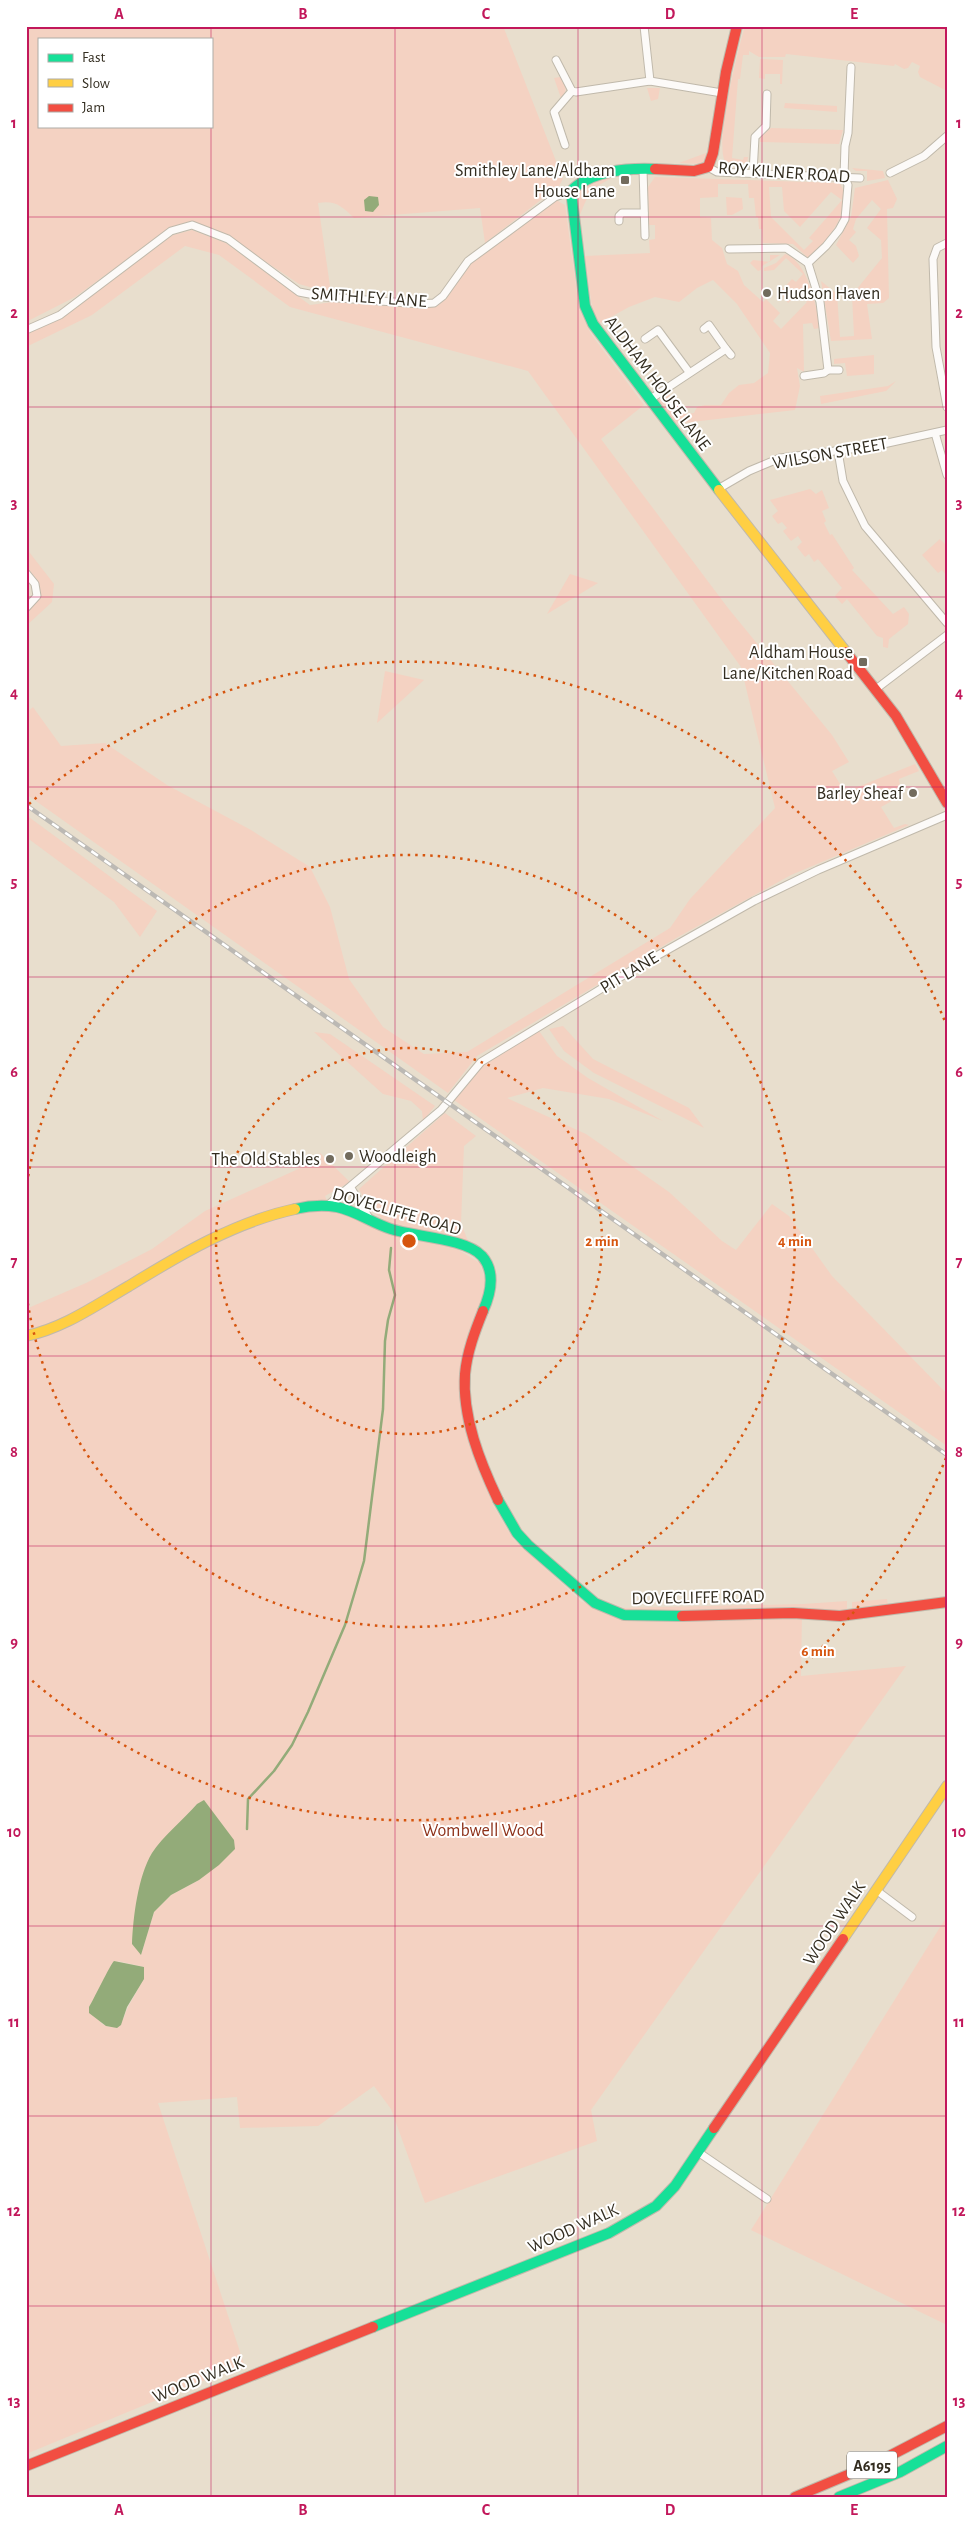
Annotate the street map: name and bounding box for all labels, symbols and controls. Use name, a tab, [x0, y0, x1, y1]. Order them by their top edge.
text: A	[114, 6, 124, 22]
text: B	[298, 6, 308, 22]
text: C	[482, 6, 491, 22]
text: D	[665, 6, 676, 22]
text: E	[850, 6, 858, 22]
legend	[38, 38, 212, 128]
text: Fast	[82, 50, 106, 65]
text: Slow	[82, 76, 110, 91]
text: Jam	[82, 100, 105, 115]
text: 1	[11, 115, 17, 131]
text: 1	[956, 115, 962, 131]
street label: ROY KILNER ROAD	[717, 159, 851, 187]
place label: Smithley Lane/Aldham House Lane	[455, 162, 615, 201]
marker: Smithley Lane/Aldham House Lane	[619, 174, 631, 186]
street label: SMITHLEY LANE	[310, 285, 428, 311]
place label: Hudson Haven	[777, 285, 880, 303]
marker: Hudson Haven	[761, 287, 773, 299]
text: 2	[10, 305, 18, 321]
text: 2	[955, 305, 963, 321]
street label: ALDHAM HOUSE LANE	[601, 313, 714, 454]
street label: WILSON STREET	[771, 435, 889, 473]
text: 3	[11, 495, 18, 511]
text: 3	[956, 495, 963, 511]
place label: Aldham House Lane/Kitchen Road	[722, 644, 853, 683]
marker: Aldham House Lane/Kitchen Road	[857, 656, 869, 668]
text: 4	[10, 685, 18, 701]
text: 4	[955, 685, 963, 701]
place label: Barley Sheaf	[816, 785, 905, 803]
marker: Barley Sheaf	[907, 787, 919, 799]
text: 5	[11, 874, 18, 890]
text: 5	[956, 874, 963, 890]
street label: PIT LANE	[597, 948, 662, 997]
text: 6	[10, 1064, 18, 1080]
text: 6	[955, 1064, 963, 1080]
place label: Woodleigh	[359, 1148, 437, 1166]
marker: Woodleigh	[343, 1150, 355, 1162]
place label: The Old Stables	[211, 1151, 320, 1169]
marker: The Old Stables	[324, 1153, 336, 1165]
street label: DOVECLIFFE ROAD	[330, 1185, 463, 1239]
centre of rings	[400, 1232, 418, 1250]
text: 2 min	[585, 1234, 619, 1249]
text: 4 min	[778, 1234, 812, 1249]
text: 7	[11, 1254, 18, 1270]
text: 7	[956, 1254, 963, 1270]
text: 8	[10, 1444, 18, 1460]
text: 8	[955, 1444, 963, 1460]
street label: DOVECLIFFE ROAD	[631, 1588, 765, 1608]
text: 9	[10, 1634, 18, 1650]
text: 9	[955, 1634, 963, 1650]
text: 6 min	[801, 1644, 835, 1659]
park label: Wombwell Wood	[422, 1822, 544, 1840]
text: 10	[7, 1824, 21, 1840]
text: 10	[952, 1824, 966, 1840]
street label: WOOD WALK	[800, 1878, 869, 1969]
text: 11	[8, 2014, 20, 2030]
text: 11	[953, 2014, 965, 2030]
street label: WOOD WALK	[526, 2201, 621, 2257]
text: 12	[7, 2203, 21, 2219]
text: 12	[952, 2203, 966, 2219]
street label: WOOD WALK	[150, 2353, 247, 2406]
text: 13	[8, 2393, 20, 2409]
text: 13	[953, 2393, 965, 2409]
road number: A6195	[847, 2452, 897, 2478]
text: A	[114, 2502, 124, 2518]
text: B	[298, 2502, 308, 2518]
text: C	[482, 2502, 491, 2518]
text: D	[665, 2502, 676, 2518]
text: E	[850, 2502, 858, 2518]

